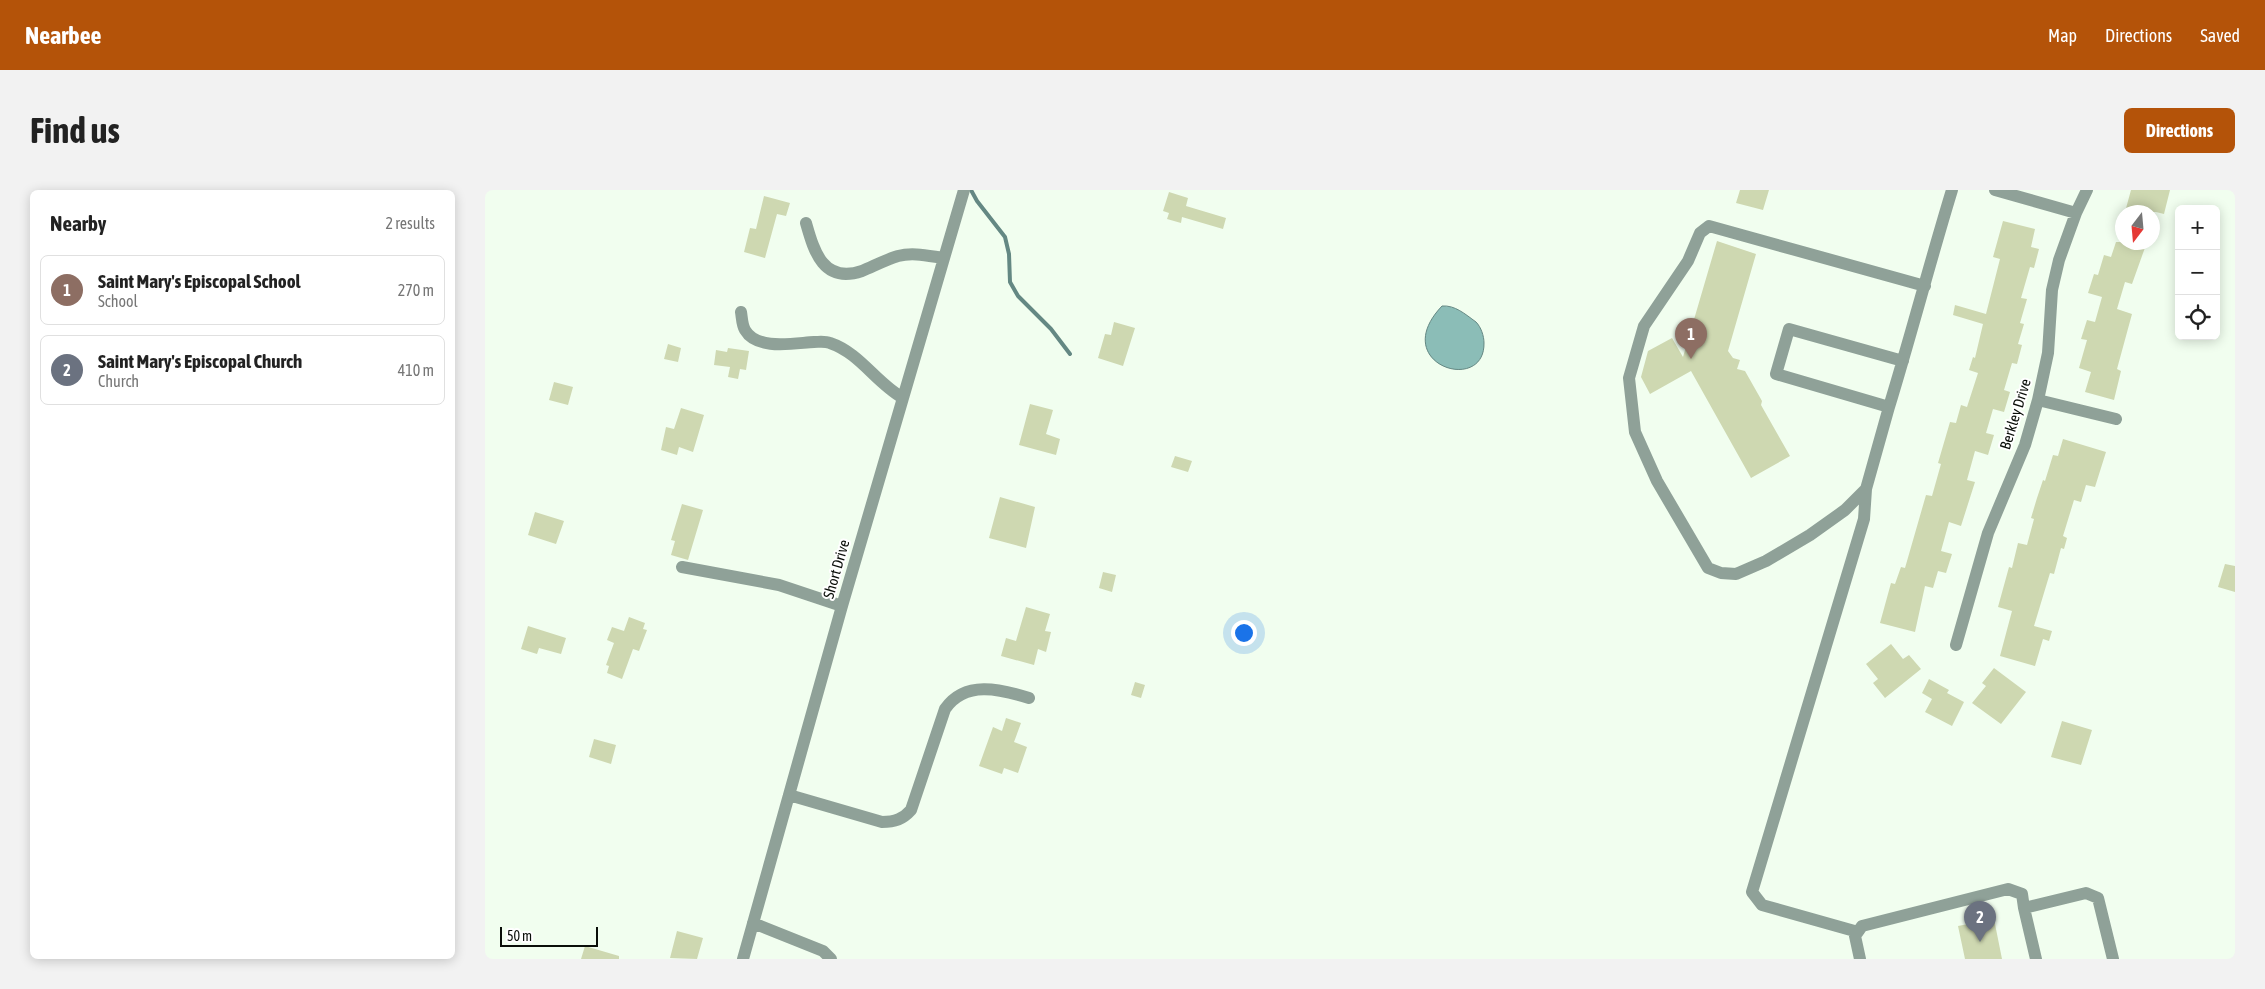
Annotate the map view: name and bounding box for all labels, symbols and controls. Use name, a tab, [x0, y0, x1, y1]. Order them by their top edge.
text: Nearbee	[25, 22, 101, 49]
text: Map	[2048, 25, 2077, 46]
text: Directions	[2105, 25, 2172, 46]
text: Saved	[2200, 25, 2240, 46]
button: Directions	[2124, 108, 2235, 153]
text: Find us	[30, 110, 120, 150]
north arrow	[2115, 205, 2160, 250]
map controls	[2175, 205, 2220, 340]
button: +	[2175, 205, 2220, 250]
text: Nearby	[50, 211, 106, 235]
text: 2 results	[385, 214, 435, 232]
button: −	[2175, 250, 2220, 295]
text: Saint Mary's Episcopal School	[98, 270, 301, 292]
text: 1	[63, 281, 71, 299]
text: 270 m	[398, 281, 434, 299]
text: School	[98, 292, 138, 310]
button: locate	[2175, 295, 2220, 340]
pin: 1	[1675, 318, 1707, 359]
text: Saint Mary's Episcopal Church	[98, 350, 302, 372]
text: 2	[63, 361, 71, 379]
text: 410 m	[398, 361, 434, 379]
text: Church	[98, 372, 139, 390]
street label: Berkley Drive	[1996, 377, 2034, 451]
street label: Short Drive	[820, 537, 853, 600]
your location	[1231, 620, 1257, 646]
pin: 2	[1964, 901, 1996, 942]
scale bar	[500, 924, 597, 947]
text: 50 m	[507, 928, 532, 944]

